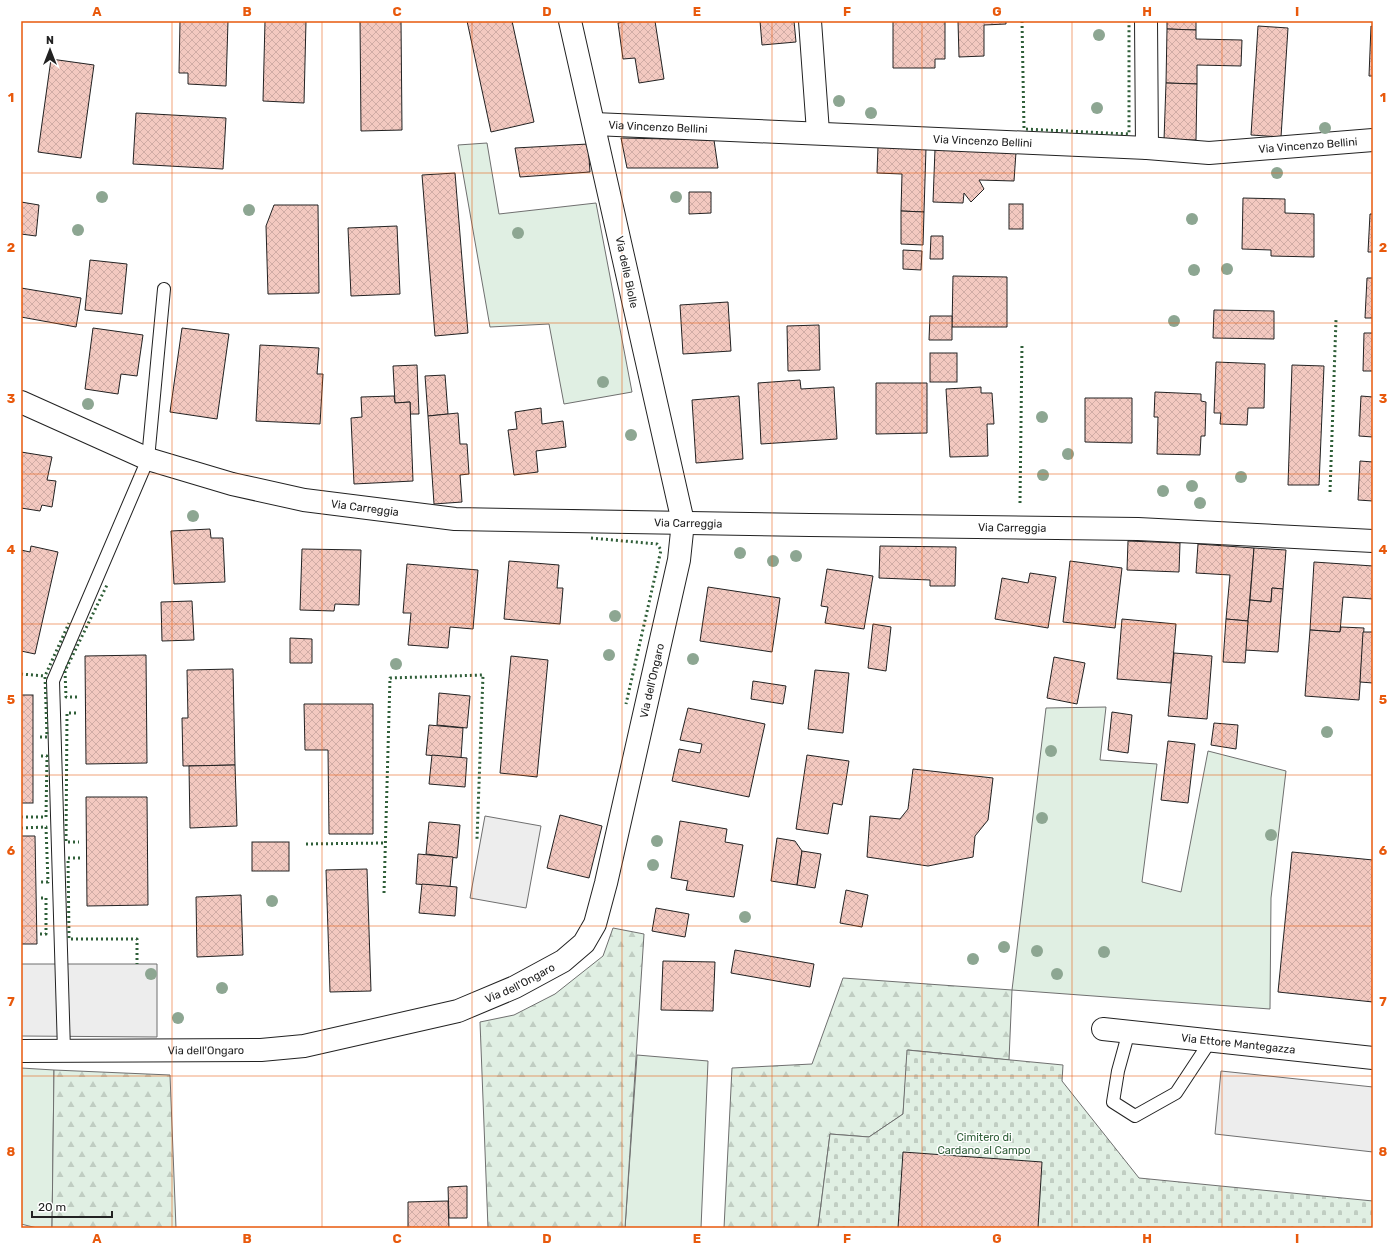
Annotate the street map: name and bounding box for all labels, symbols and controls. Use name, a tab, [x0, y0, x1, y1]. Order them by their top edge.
text: A	[92, 4, 102, 19]
text: B	[242, 4, 252, 19]
text: C	[392, 4, 402, 19]
text: D	[542, 4, 552, 19]
text: E	[693, 4, 701, 19]
text: F	[843, 4, 851, 19]
text: G	[992, 4, 1002, 19]
text: H	[1142, 4, 1152, 19]
text: I	[1295, 4, 1299, 19]
north arrow	[30, 30, 70, 70]
text: N	[46, 34, 54, 47]
text: 1	[8, 90, 14, 105]
text: 1	[1380, 90, 1386, 105]
street label: Via Vincenzo Bellini	[608, 119, 708, 136]
street label: Via Vincenzo Bellini	[933, 133, 1032, 150]
street label: Via Vincenzo Bellini	[1258, 135, 1358, 156]
street label: Via delle Biolle	[613, 235, 640, 309]
text: 2	[7, 240, 15, 255]
text: 2	[1379, 240, 1387, 255]
text: 3	[7, 391, 16, 406]
text: 3	[1379, 391, 1388, 406]
street label: Via Carreggia	[330, 497, 400, 519]
street label: Via Carreggia	[654, 516, 722, 531]
street label: Via Carreggia	[978, 521, 1046, 535]
text: 4	[7, 542, 16, 557]
text: 4	[1379, 542, 1388, 557]
street label: Via dell'Ongaro	[637, 642, 667, 719]
text: 5	[7, 692, 15, 707]
text: 5	[1379, 692, 1387, 707]
text: 6	[7, 843, 16, 858]
text: 6	[1379, 843, 1388, 858]
street label: Via dell'Ongaro	[483, 961, 557, 1006]
text: 7	[7, 994, 15, 1009]
text: 7	[1379, 994, 1387, 1009]
street label: Via Ettore Mantegazza	[1180, 1031, 1296, 1057]
street label: Via dell'Ongaro	[168, 1044, 244, 1057]
park label: Cimitero di Cardano al Campo	[937, 1131, 1031, 1157]
text: 8	[7, 1144, 16, 1159]
text: 8	[1379, 1144, 1388, 1159]
scale bar	[32, 1193, 112, 1219]
text: 20 m	[38, 1200, 66, 1214]
text: A	[92, 1231, 102, 1246]
text: B	[242, 1231, 252, 1246]
text: C	[392, 1231, 402, 1246]
text: D	[542, 1231, 552, 1246]
text: E	[693, 1231, 701, 1246]
text: F	[843, 1231, 851, 1246]
text: G	[992, 1231, 1002, 1246]
text: H	[1142, 1231, 1152, 1246]
text: I	[1295, 1231, 1299, 1246]

